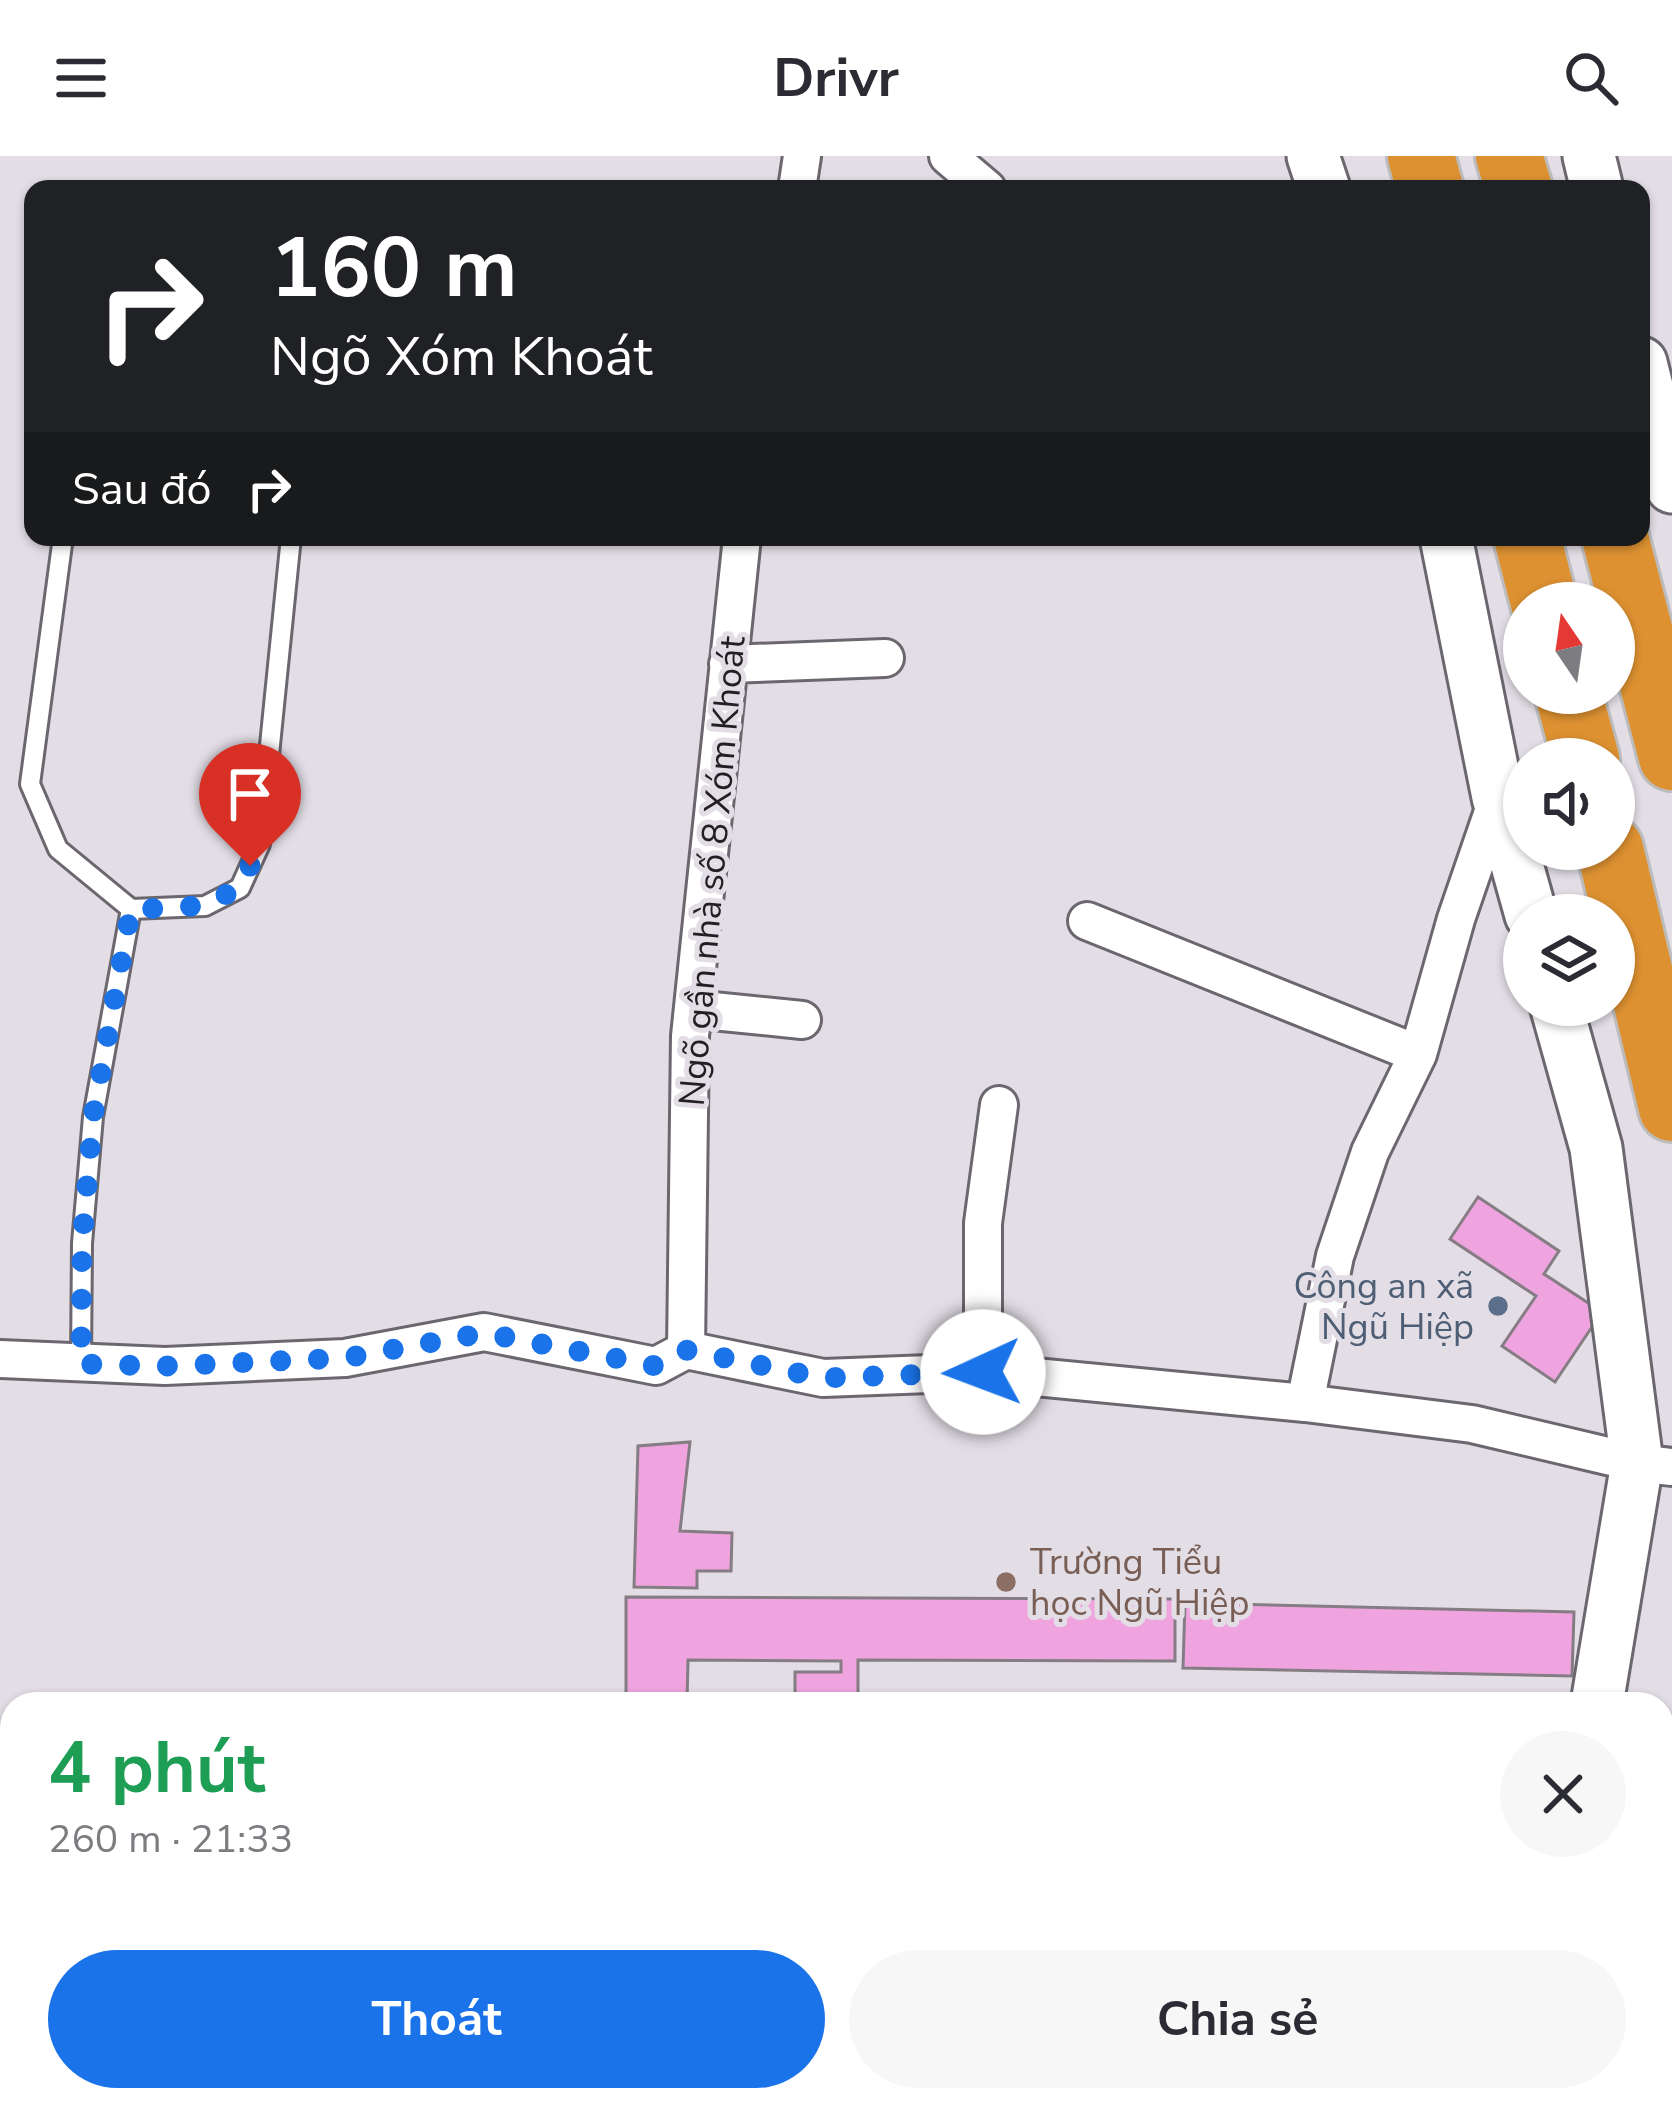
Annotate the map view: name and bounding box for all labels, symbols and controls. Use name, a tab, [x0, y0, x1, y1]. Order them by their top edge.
text: Drivr	[773, 41, 899, 115]
icon: menu	[48, 45, 114, 111]
icon: search	[1558, 45, 1624, 111]
text: 160 m	[270, 211, 518, 326]
icon: right	[72, 228, 228, 384]
text: Ngõ Xóm Khoát	[270, 320, 652, 394]
icon: right	[236, 456, 302, 522]
text: Sau đó	[72, 459, 212, 520]
north arrow	[1503, 582, 1635, 714]
map controls	[1503, 582, 1635, 1026]
street label: Ngõ gần nhà số 8 Xóm Khoát	[668, 634, 757, 1108]
button: sound	[1503, 738, 1635, 870]
pin	[199, 743, 301, 866]
icon: arrive	[217, 761, 283, 827]
button: layers	[1503, 894, 1635, 1026]
place label: Công an xã Ngũ Hiệp	[1294, 1262, 1474, 1352]
marker: Công an xã Ngũ Hiệp	[1485, 1293, 1511, 1319]
position arrow	[920, 1309, 1046, 1435]
place label: Trường Tiểu học Ngũ Hiệp	[1030, 1538, 1249, 1628]
marker: Trường Tiểu học Ngũ Hiệp	[993, 1569, 1019, 1595]
text: 4 phút	[48, 1719, 265, 1817]
button: close	[1500, 1731, 1626, 1857]
text: 260 m · 21:33	[48, 1813, 293, 1866]
button: Thoát	[48, 1950, 825, 2088]
button: Chia sẻ	[849, 1950, 1626, 2088]

